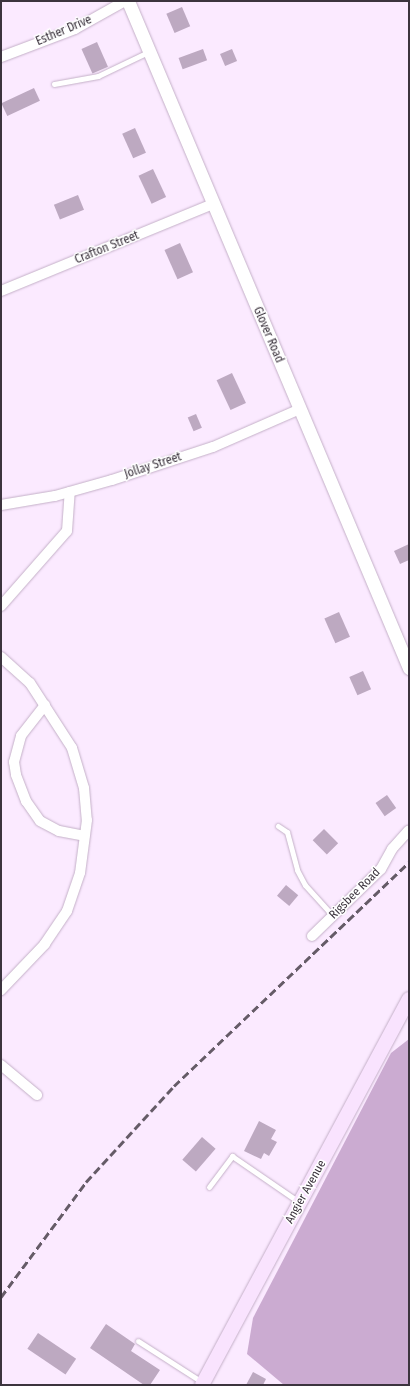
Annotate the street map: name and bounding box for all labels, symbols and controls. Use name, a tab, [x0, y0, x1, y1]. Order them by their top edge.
street label: Esther Drive	[34, 13, 94, 49]
street label: Crafton Street	[73, 229, 141, 267]
street label: Glover Road	[250, 305, 286, 365]
street label: Jollay Street	[123, 450, 183, 482]
street label: Rigsbee Road	[327, 866, 383, 922]
street label: Angier Avenue	[283, 1158, 329, 1226]

